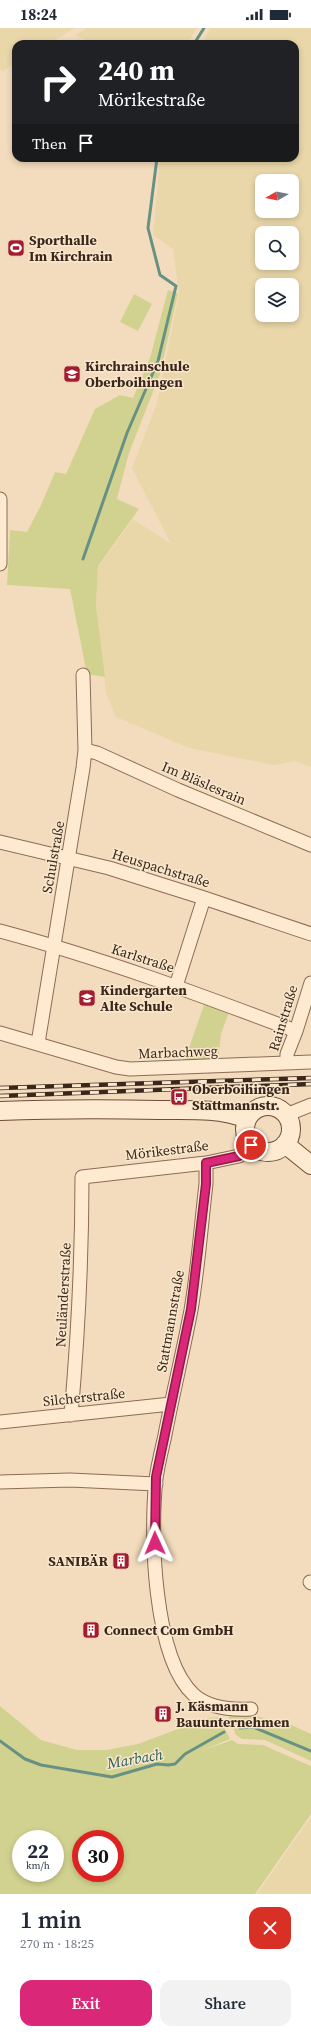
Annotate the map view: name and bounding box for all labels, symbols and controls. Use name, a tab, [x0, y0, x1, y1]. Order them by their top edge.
text: 18:24	[20, 4, 57, 25]
text: 240 m	[98, 51, 175, 89]
icon: right	[32, 56, 84, 108]
text: Mörikestraße	[98, 87, 205, 112]
icon: arrive	[75, 132, 97, 154]
text: Then	[32, 133, 67, 154]
north arrow	[255, 174, 299, 218]
map controls	[255, 174, 299, 322]
button: search	[255, 226, 299, 270]
place label: Sporthalle Im Kirchrain	[29, 230, 113, 266]
sports icon: Sporthalle Im Kirchrain	[6, 238, 26, 258]
button: layers	[255, 278, 299, 322]
place label: Kirchrainschule Oberboihingen	[85, 356, 190, 392]
school or university icon: Kirchrainschule Oberboihingen	[62, 364, 82, 384]
street label: Im Bläslesrain	[159, 756, 250, 810]
street label: Schulstraße	[37, 819, 69, 895]
street label: Heuspachstraße	[110, 844, 212, 892]
street label: Karlstraße	[109, 938, 177, 978]
place label: Kindergarten Alte Schule	[100, 980, 187, 1016]
street label: Rainstraße	[264, 983, 302, 1053]
school or university icon: Kindergarten Alte Schule	[77, 988, 97, 1008]
street label: Marbachweg	[138, 1041, 218, 1063]
place label: Oberboihingen Stattmannstr.	[192, 1079, 290, 1115]
bus stop icon: Oberboihingen Stattmannstr.	[169, 1087, 189, 1107]
pin	[234, 1128, 268, 1162]
icon: arrive	[240, 1134, 262, 1156]
street label: Mörikestraße	[124, 1135, 210, 1165]
street label: Neuländerstraße	[50, 1242, 76, 1348]
street label: Stattmannstraße	[151, 1268, 189, 1374]
street label: Silcherstraße	[42, 1383, 126, 1411]
position arrow	[134, 1522, 176, 1564]
place label: SANIBÄR	[48, 1551, 108, 1571]
building icon: SANIBÄR	[111, 1551, 131, 1571]
building icon: Connect Com GmbH	[81, 1620, 101, 1640]
place label: Connect Com GmbH	[104, 1620, 234, 1640]
place label: J. Käsmann Bauunternehmen	[175, 1696, 290, 1732]
building icon: J. Käsmann Bauunternehmen	[153, 1704, 173, 1724]
water label: Marbach	[104, 1743, 164, 1774]
speed limit sign: 30	[72, 1830, 124, 1882]
text: 22	[27, 1837, 49, 1865]
text: km/h	[26, 1859, 50, 1872]
text: 1 min	[20, 1903, 82, 1936]
button: close	[249, 1907, 291, 1949]
text: 270 m · 18:25	[20, 1935, 94, 1952]
button: Exit	[20, 1980, 152, 2026]
button: Share	[160, 1980, 291, 2026]

